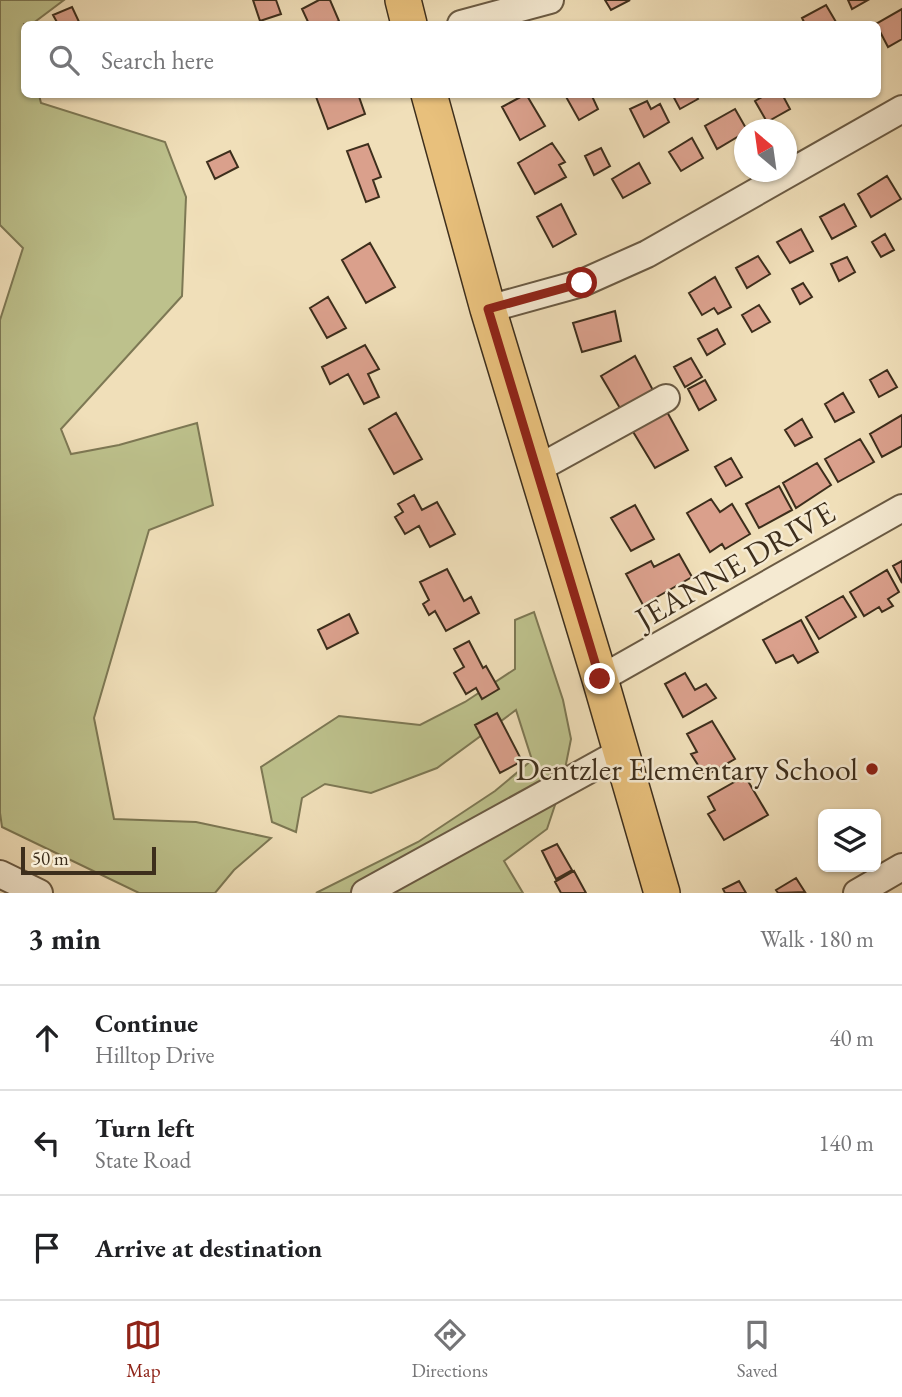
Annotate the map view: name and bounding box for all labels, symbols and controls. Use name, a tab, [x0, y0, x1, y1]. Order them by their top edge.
search box	[21, 21, 881, 98]
icon: search	[45, 41, 83, 79]
text: Search here	[101, 43, 214, 77]
north arrow	[734, 119, 797, 182]
route start	[566, 267, 597, 298]
street label: JEANNE DRIVE	[625, 491, 842, 641]
route end	[584, 663, 615, 694]
place label: Dentzler Elementary School	[515, 748, 858, 790]
marker: Dentzler Elementary School	[864, 761, 880, 777]
map controls	[818, 809, 881, 872]
button: layers	[818, 809, 881, 872]
scale bar	[21, 844, 156, 876]
text: 50 m	[32, 846, 69, 871]
text: 3 min	[28, 919, 101, 958]
text: Walk · 180 m	[760, 924, 874, 954]
text: Continue	[95, 1006, 198, 1040]
icon: ahead	[28, 1019, 66, 1057]
text: 40 m	[829, 1023, 874, 1053]
text: Hilltop Drive	[95, 1040, 215, 1070]
text: Turn left	[95, 1111, 194, 1145]
icon: left	[28, 1124, 66, 1162]
text: 140 m	[818, 1128, 874, 1158]
text: State Road	[95, 1145, 191, 1175]
icon: arrive	[28, 1229, 66, 1267]
text: Arrive at destination	[95, 1231, 322, 1265]
tab: Map	[124, 1316, 162, 1383]
tab: Directions	[411, 1316, 488, 1383]
tab: Saved	[737, 1316, 778, 1383]

